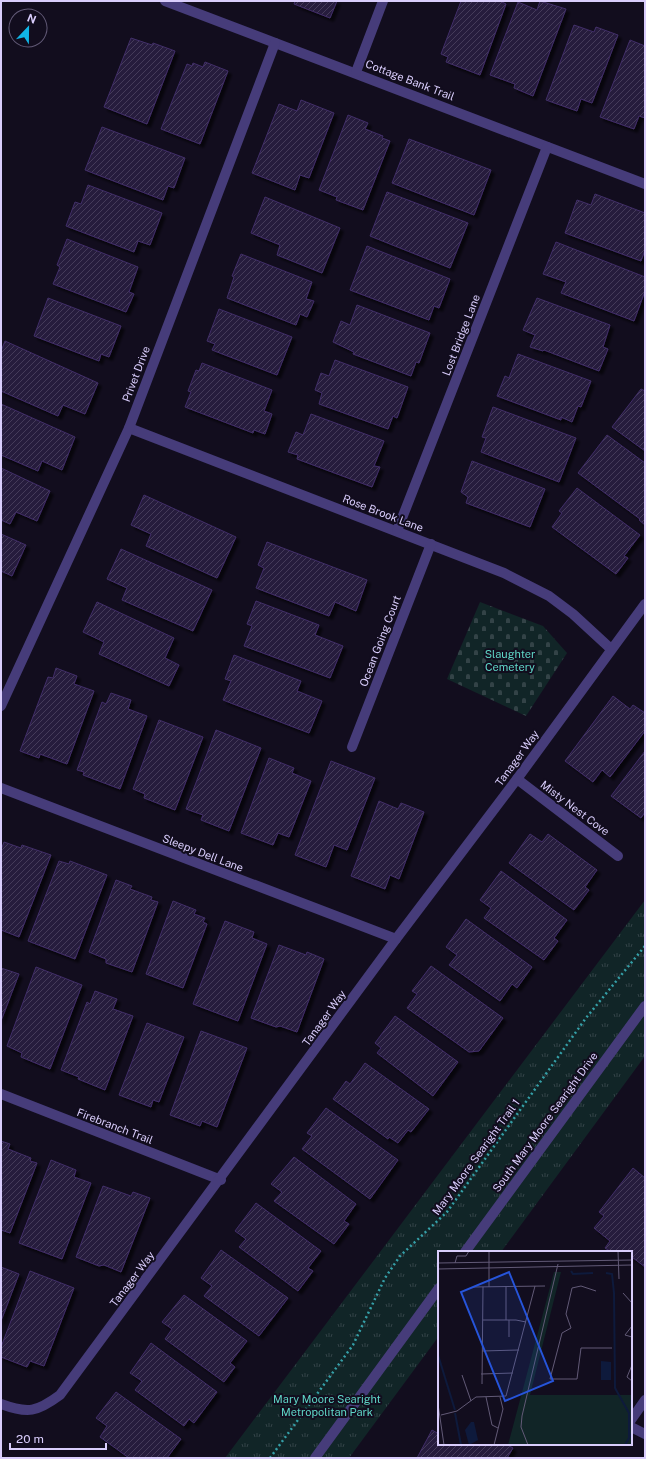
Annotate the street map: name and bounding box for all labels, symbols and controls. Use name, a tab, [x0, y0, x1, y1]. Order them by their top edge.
north arrow	[8, 8, 48, 48]
text: N	[26, 12, 38, 26]
street label: Cottage Bank Trail	[364, 58, 456, 102]
street label: Lost Bridge Lane	[440, 293, 482, 377]
street label: Privet Drive	[120, 344, 152, 404]
street label: Rose Brook Lane	[341, 492, 425, 534]
street label: Ocean Going Court	[357, 594, 403, 688]
park label: Slaughter Cemetery	[485, 648, 535, 673]
street label: Tanager Way	[493, 728, 541, 788]
street label: Misty Nest Cove	[538, 778, 612, 838]
street label: Sleepy Dell Lane	[161, 832, 245, 874]
street label: Tanager Way	[300, 988, 348, 1048]
street label: South Mary Moore Searight Drive	[490, 1050, 600, 1194]
street label: Mary Moore Searight Trail 1	[430, 1097, 522, 1217]
street label: Firebranch Trail	[75, 1106, 155, 1146]
street label: Tanager Way	[107, 1249, 157, 1309]
inset map	[438, 1251, 632, 1445]
park label: Mary Moore Searight Metropolitan Park	[273, 1393, 381, 1418]
scale bar	[10, 1425, 106, 1451]
text: 20 m	[16, 1432, 44, 1446]

